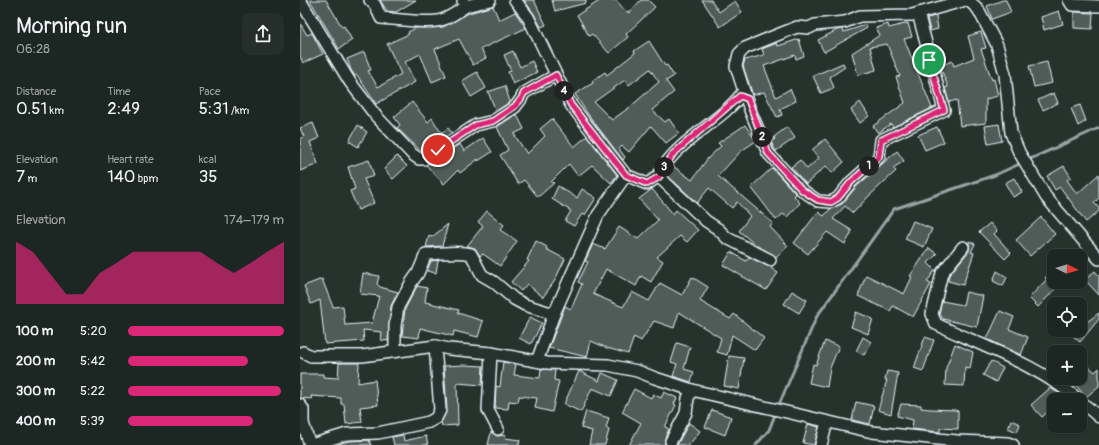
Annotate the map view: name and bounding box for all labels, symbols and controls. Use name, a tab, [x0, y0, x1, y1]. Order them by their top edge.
text: Morning run	[16, 12, 127, 40]
button: share	[242, 13, 284, 55]
text: 06:28	[16, 41, 50, 57]
pin	[912, 43, 946, 77]
icon: arrive	[918, 49, 940, 71]
pin: 4	[554, 81, 574, 101]
text: 4	[561, 84, 567, 97]
text: Distance	[16, 85, 56, 98]
text: Time	[107, 85, 130, 98]
text: Pace	[199, 85, 220, 98]
text: 0.51	[16, 98, 47, 119]
text: 2:49	[107, 98, 140, 119]
text: 5:31	[199, 98, 229, 119]
text: km	[47, 104, 64, 117]
text: /km	[229, 104, 249, 117]
pin: 2	[752, 127, 772, 147]
text: 2	[759, 130, 765, 143]
pin	[421, 133, 455, 167]
icon: check	[427, 139, 449, 161]
text: Elevation	[16, 153, 58, 166]
text: Heart rate	[107, 153, 154, 166]
text: kcal	[199, 153, 217, 166]
pin: 1	[859, 156, 879, 176]
pin: 3	[654, 157, 674, 177]
text: 1	[867, 159, 871, 172]
text: 3	[661, 160, 667, 173]
text: 7	[16, 166, 25, 187]
text: 140	[107, 166, 135, 187]
text: 35	[199, 166, 217, 187]
text: m	[25, 172, 37, 185]
text: bpm	[135, 172, 158, 185]
text: Elevation	[16, 212, 66, 228]
text: 174–179 m	[224, 212, 284, 228]
north arrow	[1047, 249, 1087, 289]
map controls	[1047, 249, 1087, 433]
button: locate	[1047, 297, 1087, 337]
text: 100 m	[16, 323, 53, 339]
text: 5:20	[80, 323, 107, 339]
button: +	[1047, 345, 1087, 385]
text: 200 m	[16, 353, 55, 369]
text: 5:42	[80, 353, 105, 369]
text: 300 m	[16, 383, 55, 399]
text: 5:22	[80, 383, 105, 399]
button: −	[1047, 393, 1087, 433]
text: 400 m	[16, 413, 56, 429]
text: 5:39	[80, 413, 104, 429]

